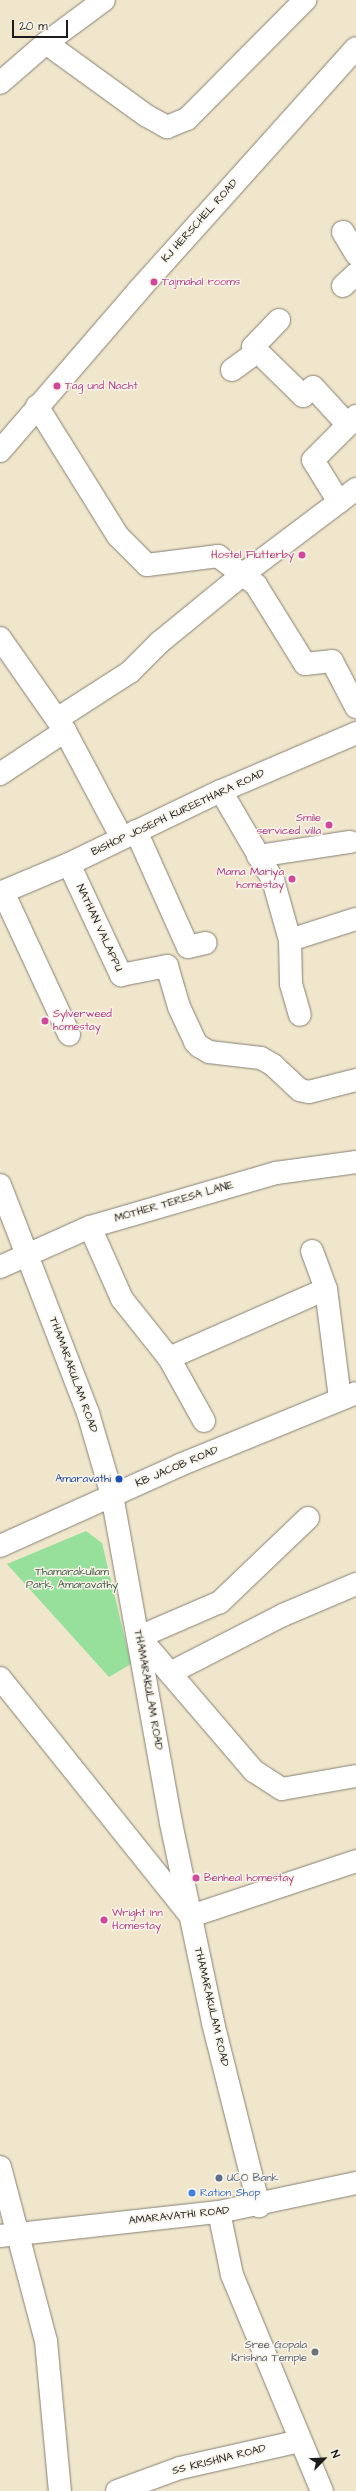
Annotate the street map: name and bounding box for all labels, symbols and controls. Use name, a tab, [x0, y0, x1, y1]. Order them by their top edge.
scale bar	[14, 12, 70, 38]
text: 20 m	[19, 18, 48, 35]
street label: KJ HERSCHEL ROAD	[159, 177, 241, 265]
place label: Tajmahal rooms	[162, 275, 240, 289]
marker: Tajmahal rooms	[149, 277, 159, 287]
place label: Tag und Nacht	[65, 379, 138, 393]
marker: Tag und Nacht	[52, 381, 62, 391]
place label: Hostel Flutterby	[211, 548, 294, 562]
marker: Hostel Flutterby	[297, 550, 307, 560]
street label: BISHOP JOSEPH KUREETHARA ROAD	[89, 767, 267, 859]
place label: Smile serviced villa	[257, 812, 321, 838]
marker: Smile serviced villa	[324, 820, 334, 830]
place label: Mama Mariya homestay	[217, 866, 284, 892]
marker: Mama Mariya homestay	[287, 874, 297, 884]
street label: NATHAN VALAPPU	[73, 882, 125, 974]
place label: Sylverweed homestay	[53, 1008, 112, 1034]
marker: Sylverweed homestay	[40, 1016, 50, 1026]
street label: MOTHER TERESA LANE	[113, 1179, 235, 1225]
street label: THAMARAKULAM ROAD	[46, 1315, 100, 1435]
street label: KB JACOB ROAD	[134, 1444, 220, 1490]
place label: Amaravathi	[55, 1472, 111, 1486]
marker: Amaravathi	[114, 1474, 124, 1484]
park label: Thamarakullam Park, Amaravathy	[26, 1566, 118, 1592]
street label: THAMARAKULAM ROAD	[131, 1629, 165, 1751]
place label: Benheal homestay	[204, 1871, 294, 1885]
marker: Benheal homestay	[191, 1873, 201, 1883]
place label: Wright Inn Homestay	[112, 1907, 163, 1933]
marker: Wright Inn Homestay	[99, 1915, 109, 1925]
street label: THAMARAKULAM ROAD	[191, 1946, 231, 2068]
place label: UCO Bank	[227, 2171, 278, 2185]
marker: UCO Bank	[214, 2173, 224, 2183]
place label: Ration Shop	[200, 2186, 260, 2200]
marker: Ration Shop	[187, 2188, 197, 2198]
street label: AMARAVATHI ROAD	[128, 2204, 230, 2228]
place label: Sree Gopala Krishna Temple	[231, 2339, 307, 2365]
marker: Sree Gopala Krishna Temple	[310, 2347, 320, 2357]
north arrow	[304, 2439, 344, 2479]
street label: SS KRISHNA ROAD	[171, 2442, 267, 2478]
text: N	[327, 2448, 344, 2460]

